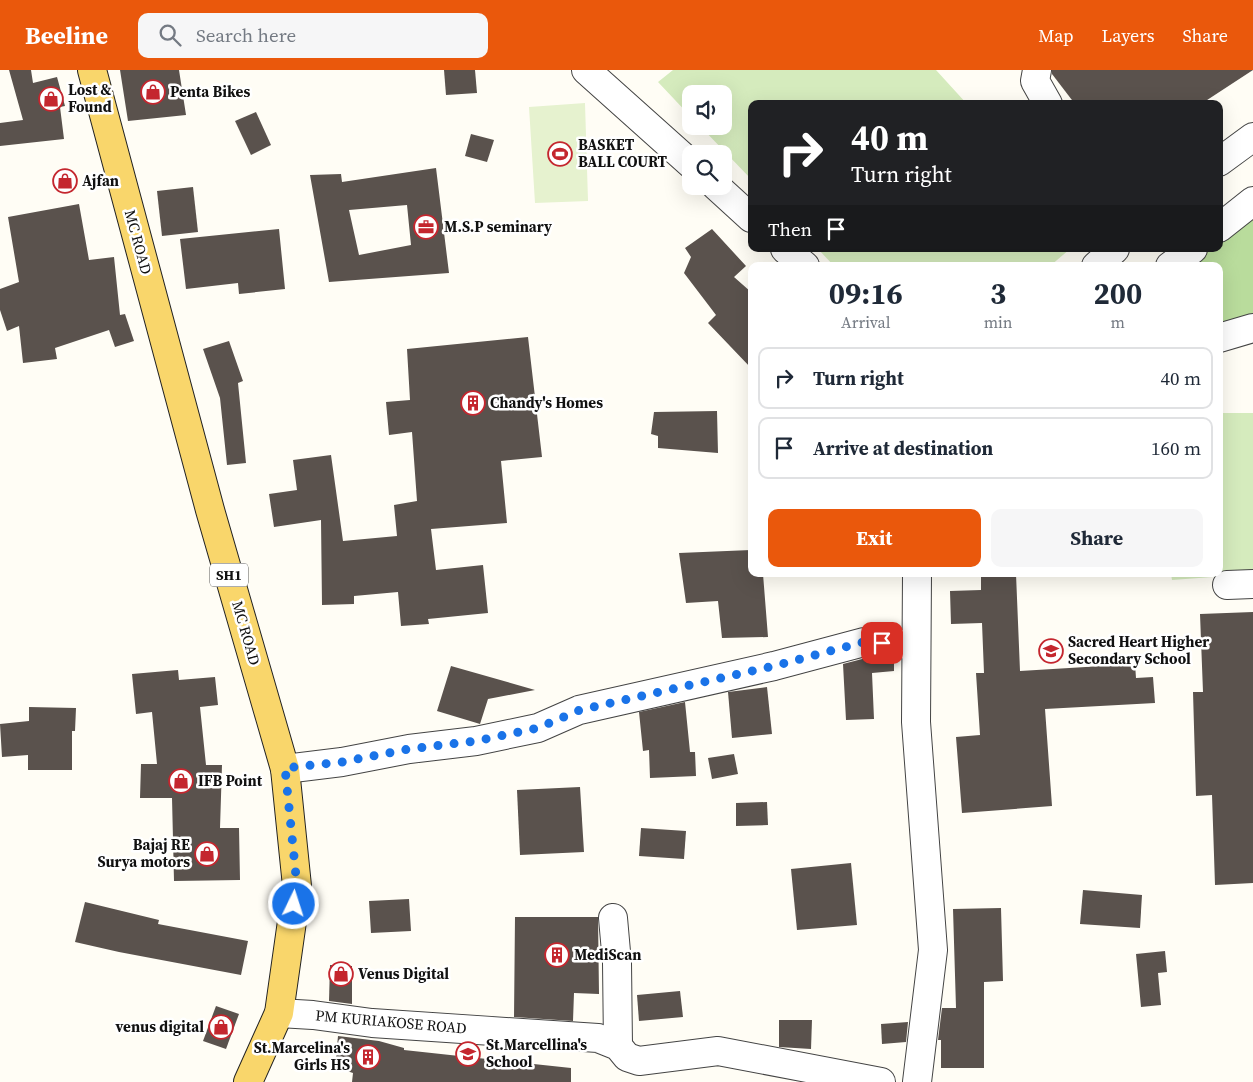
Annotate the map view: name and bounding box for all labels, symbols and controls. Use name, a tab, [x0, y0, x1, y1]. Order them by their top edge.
search box	[138, 13, 488, 58]
text: Beeline	[25, 19, 108, 52]
icon: search	[156, 21, 184, 49]
text: Search here	[196, 22, 296, 48]
text: Map	[1038, 23, 1073, 48]
text: Layers	[1101, 23, 1154, 48]
text: Share	[1182, 23, 1228, 48]
place label: Lost & Found	[68, 79, 112, 117]
shop icon: Penta Bikes	[140, 79, 166, 105]
place label: Penta Bikes	[170, 81, 250, 102]
map controls	[682, 85, 732, 195]
button: sound	[682, 85, 732, 135]
shop icon: Lost & Found	[38, 86, 64, 112]
text: 40 m	[851, 114, 928, 162]
icon: right	[768, 120, 833, 185]
place label: BASKET BALL COURT	[578, 134, 668, 172]
sports icon: BASKET BALL COURT	[547, 141, 573, 167]
button: search	[682, 145, 732, 195]
text: Turn right	[851, 159, 952, 189]
shop icon: Ajfan	[52, 168, 78, 194]
place label: Ajfan	[82, 170, 119, 191]
street label: MC ROAD	[120, 207, 157, 276]
office icon: M.S.P seminary	[413, 214, 439, 240]
icon: arrive	[822, 215, 850, 243]
place label: M.S.P seminary	[444, 216, 552, 237]
text: Then	[768, 216, 812, 242]
text: 09:16	[829, 273, 903, 314]
text: 3	[990, 273, 1006, 314]
text: 200	[1093, 273, 1142, 314]
text: Arrival	[841, 311, 891, 333]
text: min	[984, 311, 1013, 333]
text: m	[1111, 311, 1125, 333]
icon: right	[770, 364, 798, 392]
text: Turn right	[813, 365, 904, 391]
text: 40 m	[1160, 365, 1201, 391]
building icon: Chandy's Homes	[460, 390, 486, 416]
place label: Chandy's Homes	[490, 392, 603, 413]
icon: arrive	[770, 434, 798, 462]
text: Arrive at destination	[813, 435, 993, 461]
text: 160 m	[1151, 435, 1201, 461]
button: Exit	[768, 509, 981, 567]
button: Share	[991, 509, 1203, 567]
road number: SH1	[210, 564, 248, 586]
street label: MC ROAD	[227, 598, 266, 668]
pin	[861, 622, 903, 664]
icon: arrive	[868, 629, 896, 657]
place label: Sacred Heart Higher Secondary School	[1068, 631, 1209, 669]
school or university icon: Sacred Heart Higher Secondary School	[1038, 638, 1064, 664]
shop icon: IFB Point	[168, 768, 194, 794]
place label: IFB Point	[198, 770, 263, 791]
place label: Bajaj RE Surya motors	[97, 834, 190, 872]
shop icon: Bajaj RE Surya motors	[194, 841, 220, 867]
position arrow	[267, 877, 319, 929]
building icon: MediScan	[544, 942, 570, 968]
place label: MediScan	[574, 944, 641, 965]
shop icon: Venus Digital	[328, 961, 354, 987]
place label: Venus Digital	[358, 963, 449, 984]
street label: PM KURIAKOSE ROAD	[315, 1004, 467, 1039]
shop icon: venus digital	[208, 1014, 234, 1040]
place label: venus digital	[115, 1016, 204, 1037]
place label: St.Marcellina's School	[486, 1034, 587, 1072]
place label: St.Marcelina's Girls HS	[254, 1037, 350, 1075]
school or university icon: St.Marcellina's School	[455, 1041, 481, 1067]
building icon: St.Marcelina's Girls HS	[355, 1044, 381, 1070]

